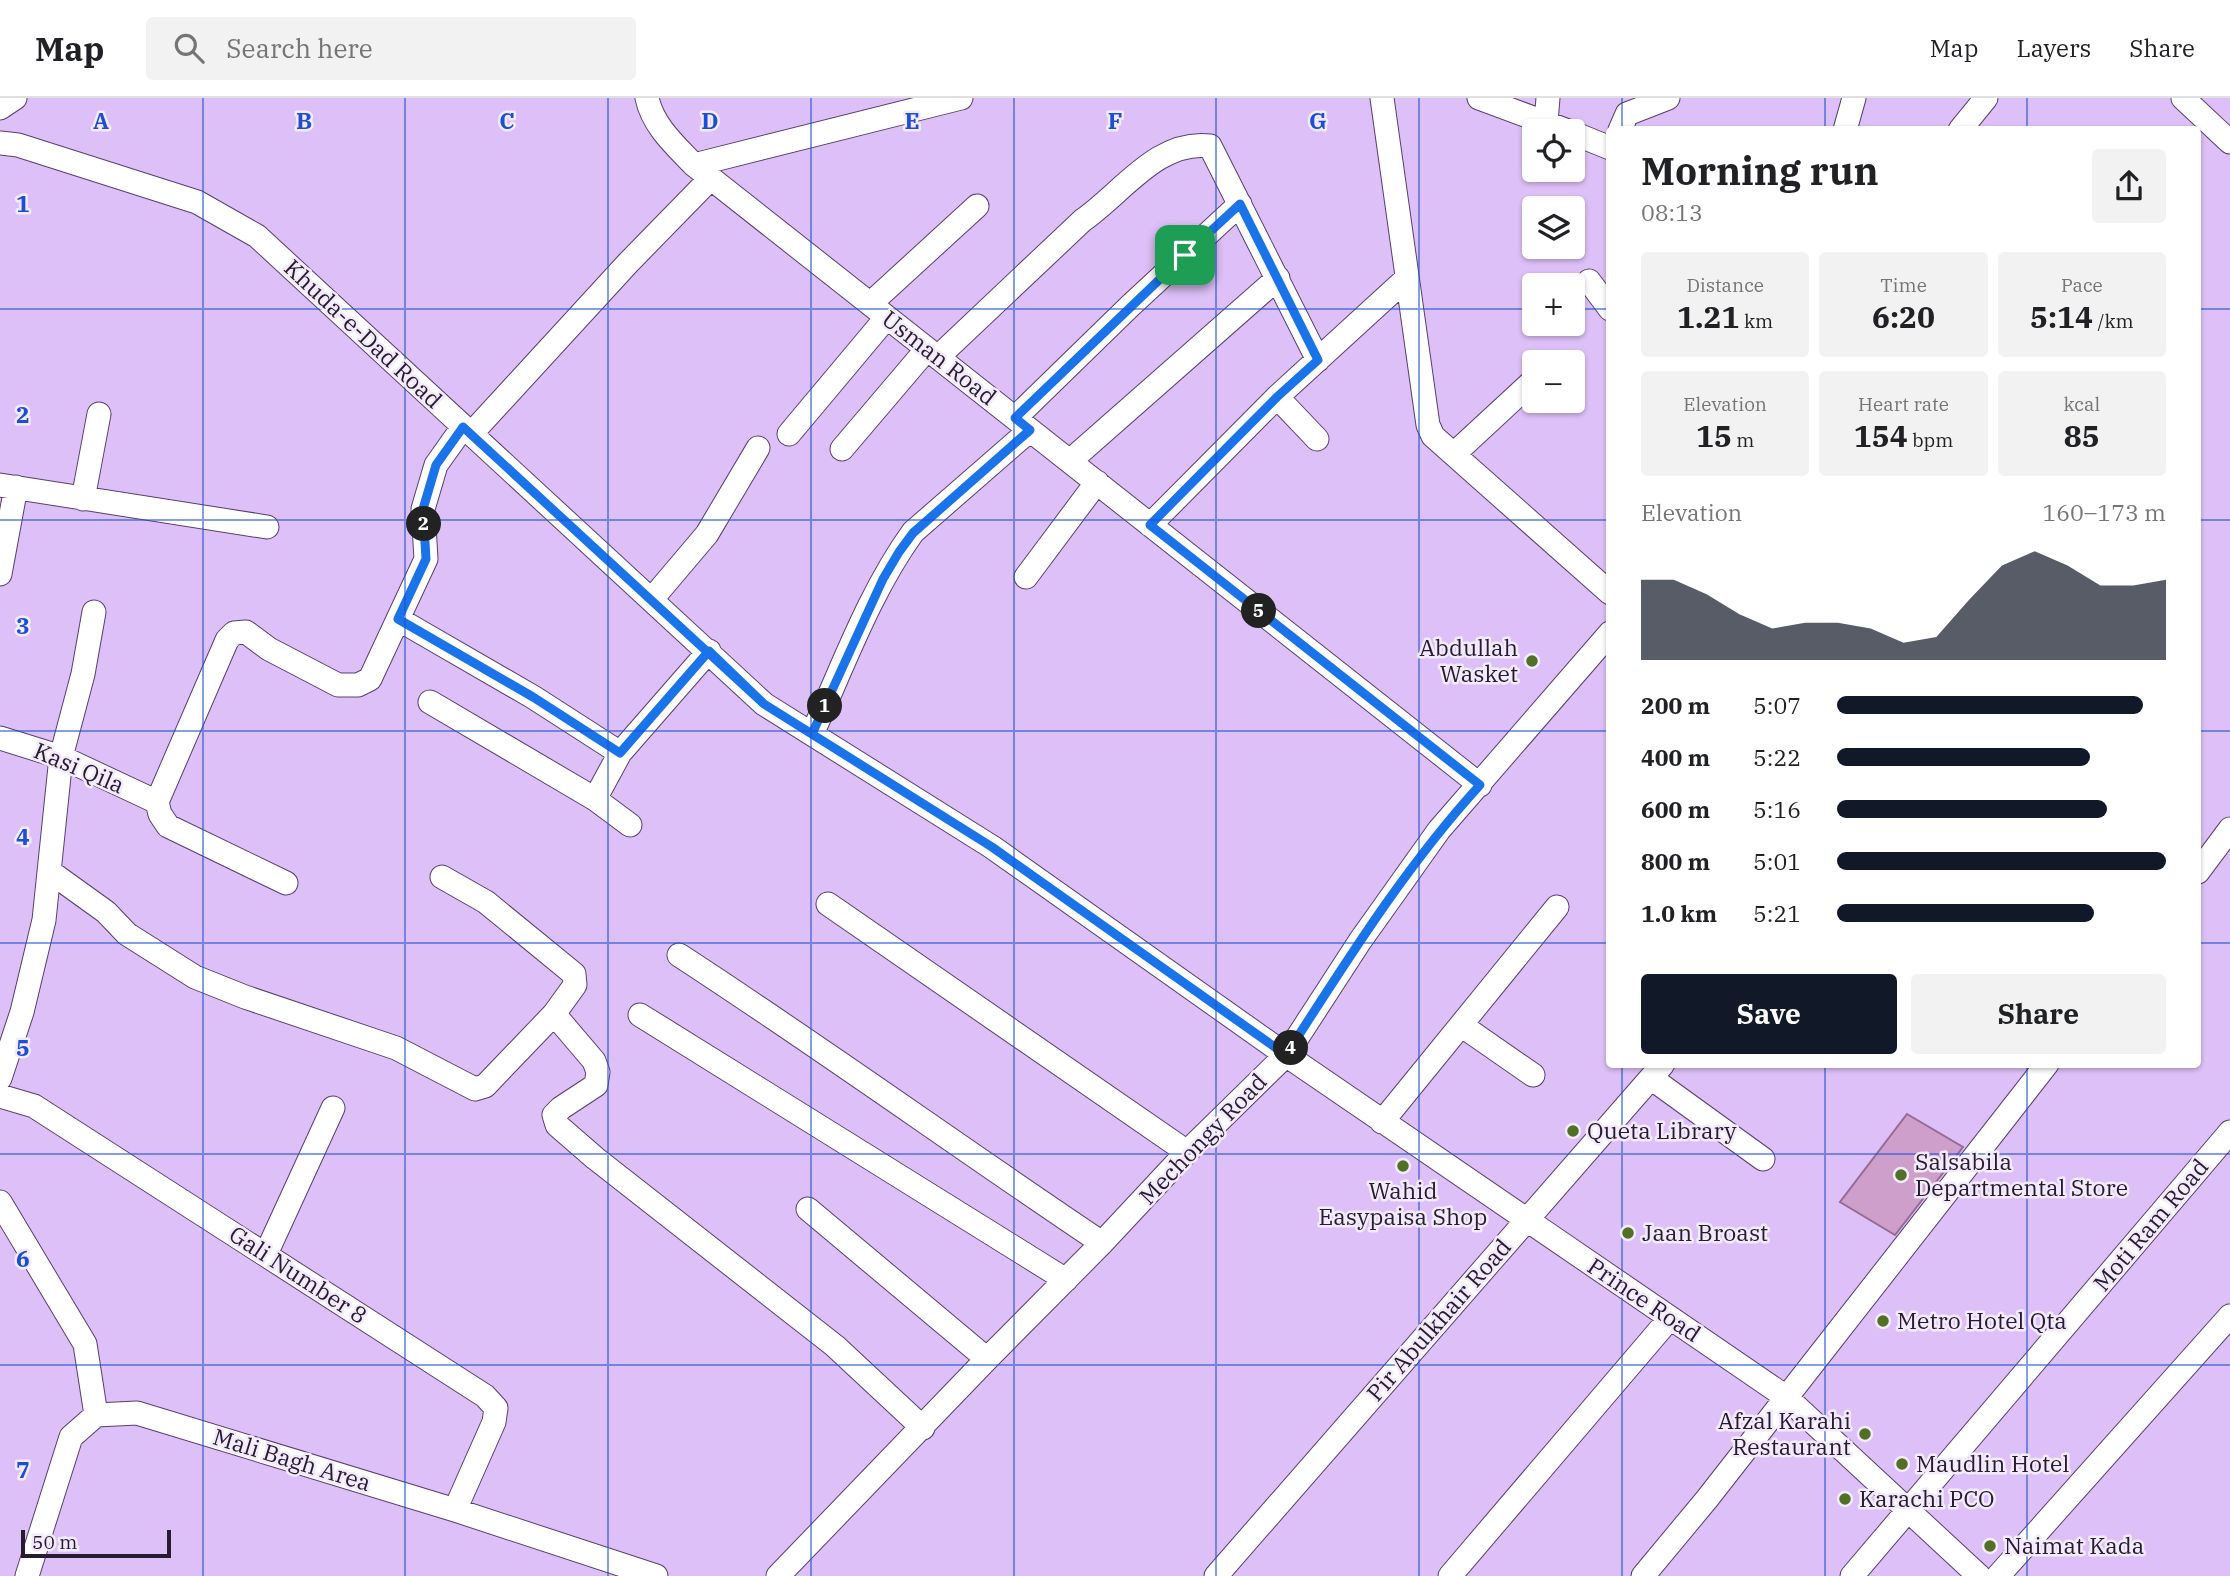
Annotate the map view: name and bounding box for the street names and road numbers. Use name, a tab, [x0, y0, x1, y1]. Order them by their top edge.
street label: Khuda-e-Dad Road	[278, 252, 449, 414]
street label: Usman Road	[876, 303, 1003, 411]
street label: Kasi Qila	[30, 735, 129, 800]
street label: Mechongy Road	[1132, 1066, 1273, 1210]
street label: Moti Ram Road	[2086, 1152, 2214, 1297]
street label: Gali Number 8	[224, 1218, 373, 1330]
street label: Pir Abulkhair Road	[1359, 1232, 1517, 1407]
street label: Prince Road	[1582, 1250, 1707, 1348]
street label: Mali Bagh Area	[210, 1421, 375, 1497]

